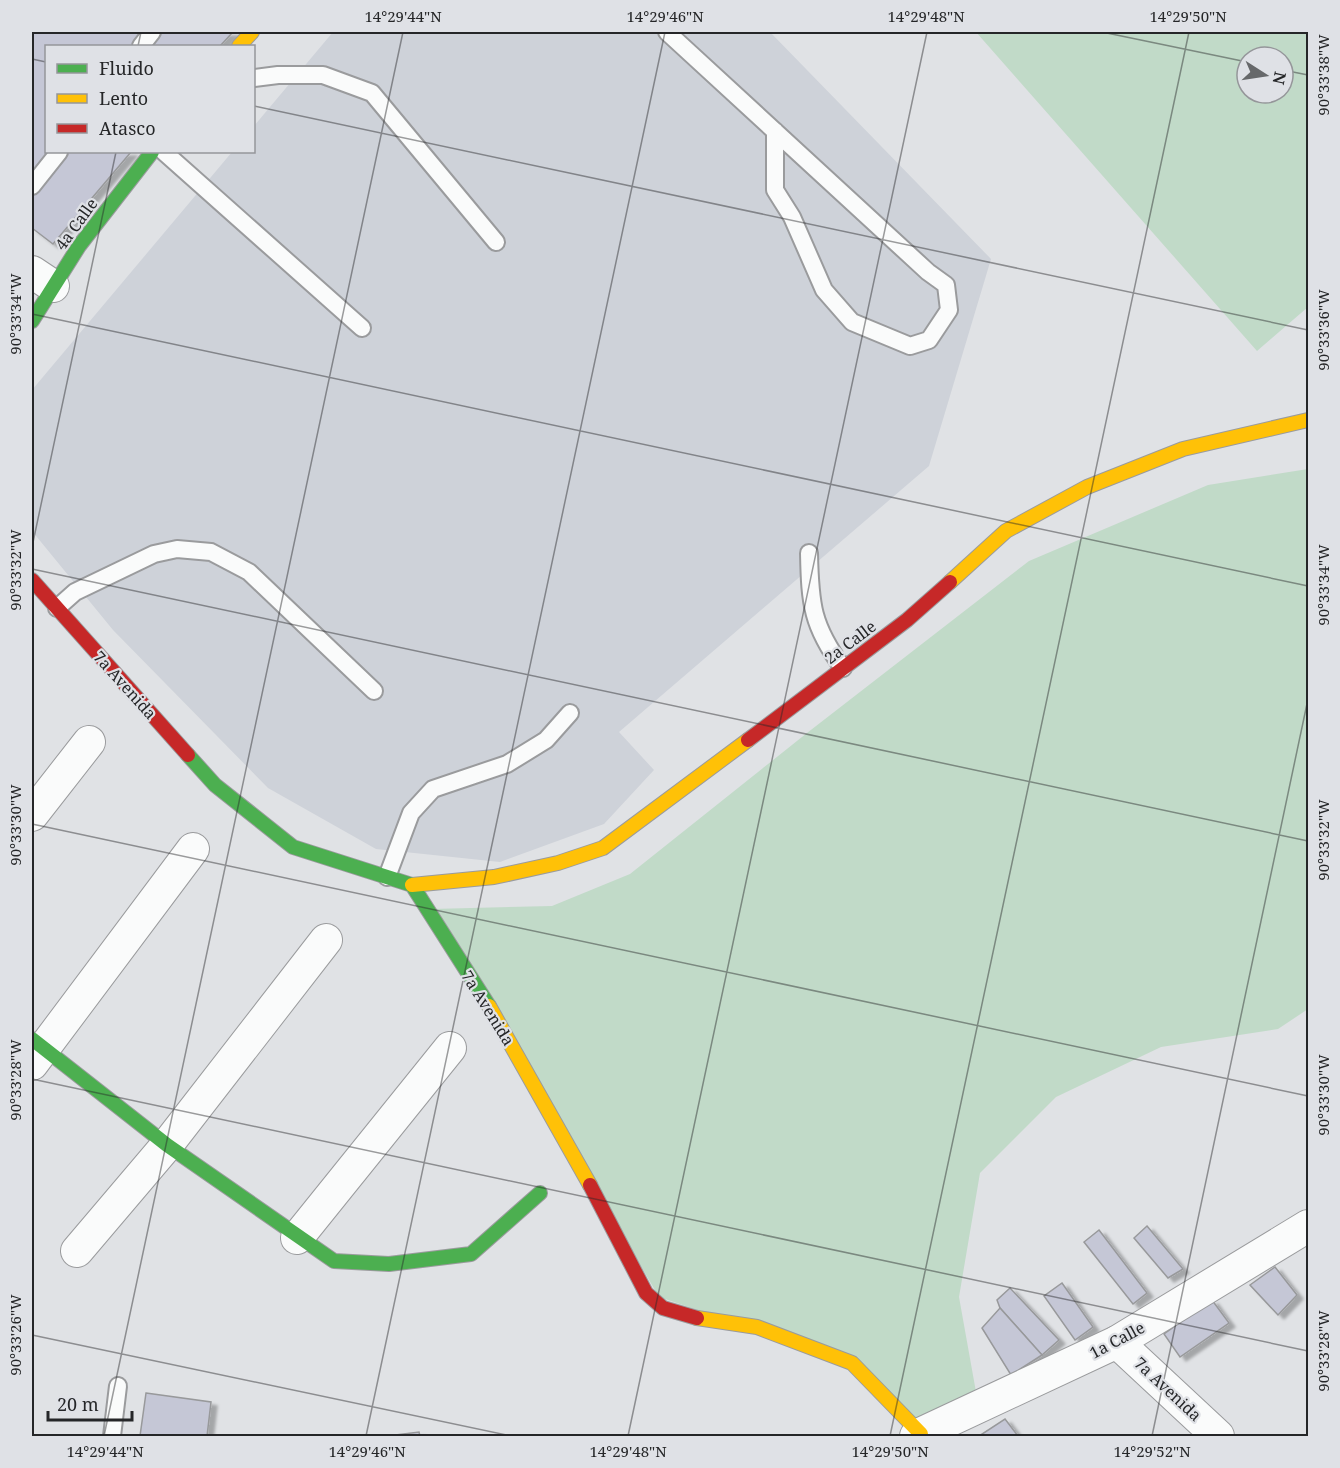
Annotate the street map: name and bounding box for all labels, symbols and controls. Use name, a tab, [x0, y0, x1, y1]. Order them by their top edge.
text: 14°29'44"N	[364, 6, 442, 26]
text: 14°29'46"N	[626, 6, 704, 26]
text: 14°29'48"N	[887, 6, 965, 26]
text: 14°29'50"N	[1149, 6, 1227, 26]
text: 90°33'38"W	[1313, 34, 1333, 116]
legend	[45, 45, 255, 153]
north arrow	[1235, 45, 1295, 105]
text: Fluido	[99, 56, 154, 80]
text: N	[1268, 70, 1292, 87]
text: Lento	[99, 86, 148, 110]
text: Atasco	[99, 116, 156, 140]
street label: 4a Calle	[50, 193, 102, 255]
text: 90°33'34"W	[5, 273, 25, 355]
text: 90°33'36"W	[1313, 289, 1333, 371]
text: 90°33'32"W	[5, 529, 25, 611]
text: 90°33'34"W	[1313, 544, 1333, 626]
street label: 2a Calle	[820, 615, 880, 669]
street label: 7a Avenida	[89, 646, 161, 724]
text: 90°33'30"W	[5, 784, 25, 866]
text: 90°33'32"W	[1313, 799, 1333, 881]
street label: 7a Avenida	[456, 966, 520, 1050]
text: 90°33'28"W	[5, 1039, 25, 1121]
text: 90°33'30"W	[1313, 1054, 1333, 1136]
text: 90°33'26"W	[5, 1294, 25, 1376]
text: 90°33'28"W	[1313, 1310, 1333, 1392]
street label: 1a Calle	[1086, 1316, 1148, 1364]
street label: 7a Avenida	[1130, 1352, 1206, 1426]
scale bar	[48, 1384, 132, 1422]
text: 20 m	[57, 1392, 99, 1416]
text: 14°29'44"N	[66, 1441, 144, 1461]
text: 14°29'46"N	[328, 1441, 406, 1461]
text: 14°29'48"N	[589, 1441, 667, 1461]
text: 14°29'50"N	[851, 1441, 929, 1461]
text: 14°29'52"N	[1113, 1441, 1191, 1461]

